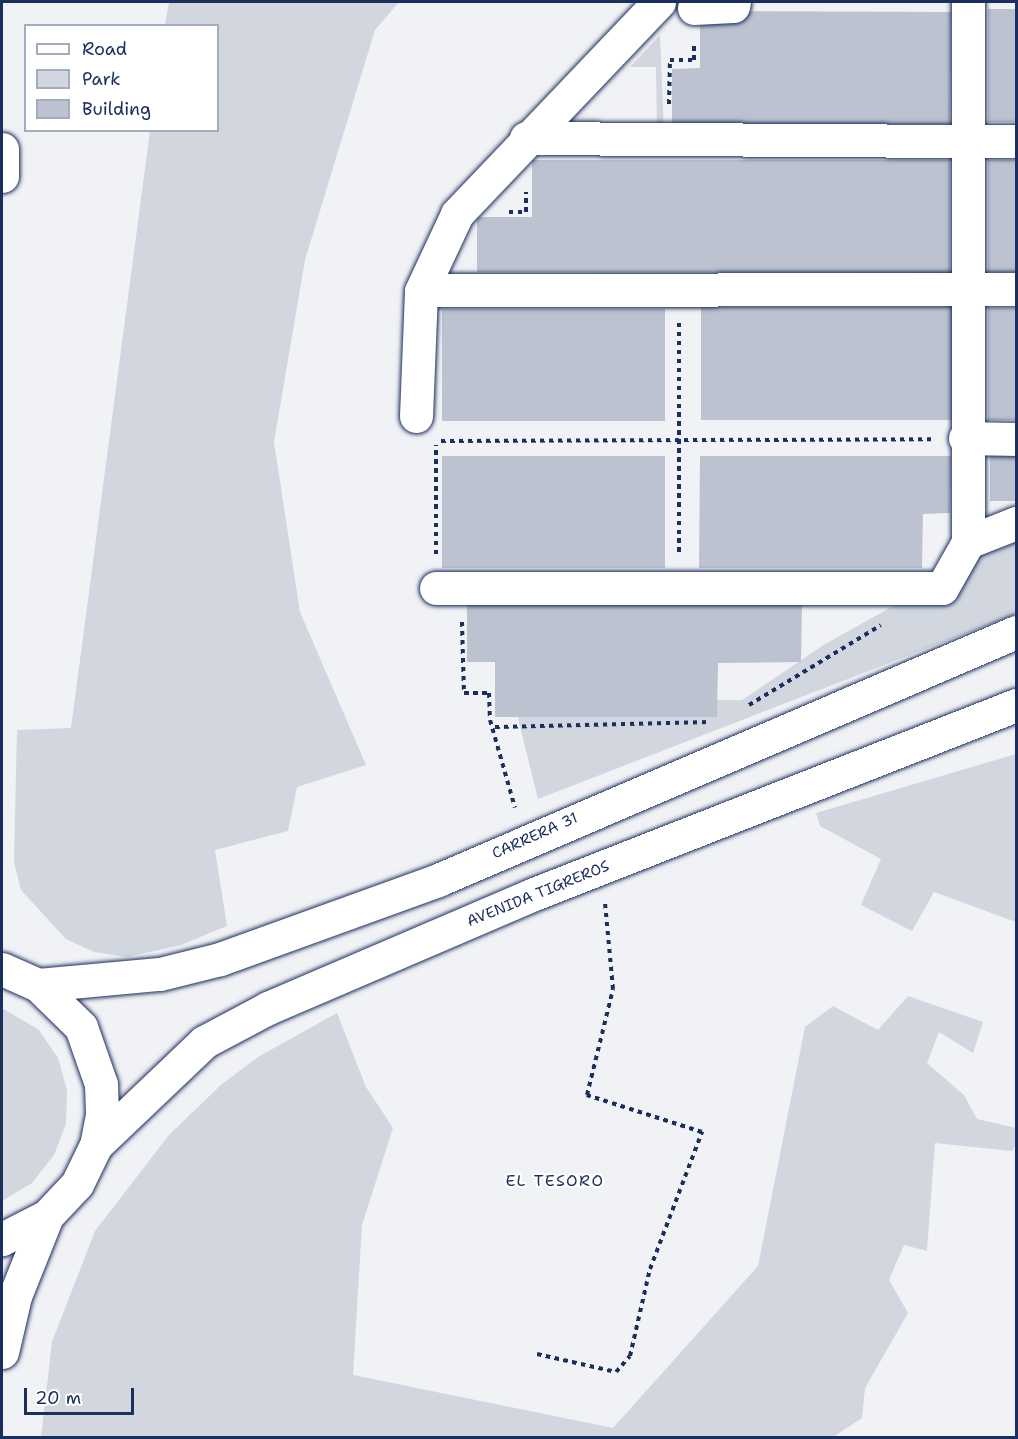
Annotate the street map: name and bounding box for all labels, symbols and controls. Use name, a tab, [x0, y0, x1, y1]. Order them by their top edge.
legend	[24, 24, 219, 132]
text: Road	[82, 37, 127, 61]
text: Park	[82, 67, 121, 91]
text: Building	[82, 97, 151, 121]
street label: CARRERA 31	[489, 809, 581, 863]
street label: AVENIDA TIGREROS	[464, 857, 612, 931]
district label: EL TESORO	[505, 1171, 605, 1191]
scale bar	[27, 1376, 136, 1414]
text: 20 m	[35, 1386, 81, 1410]

